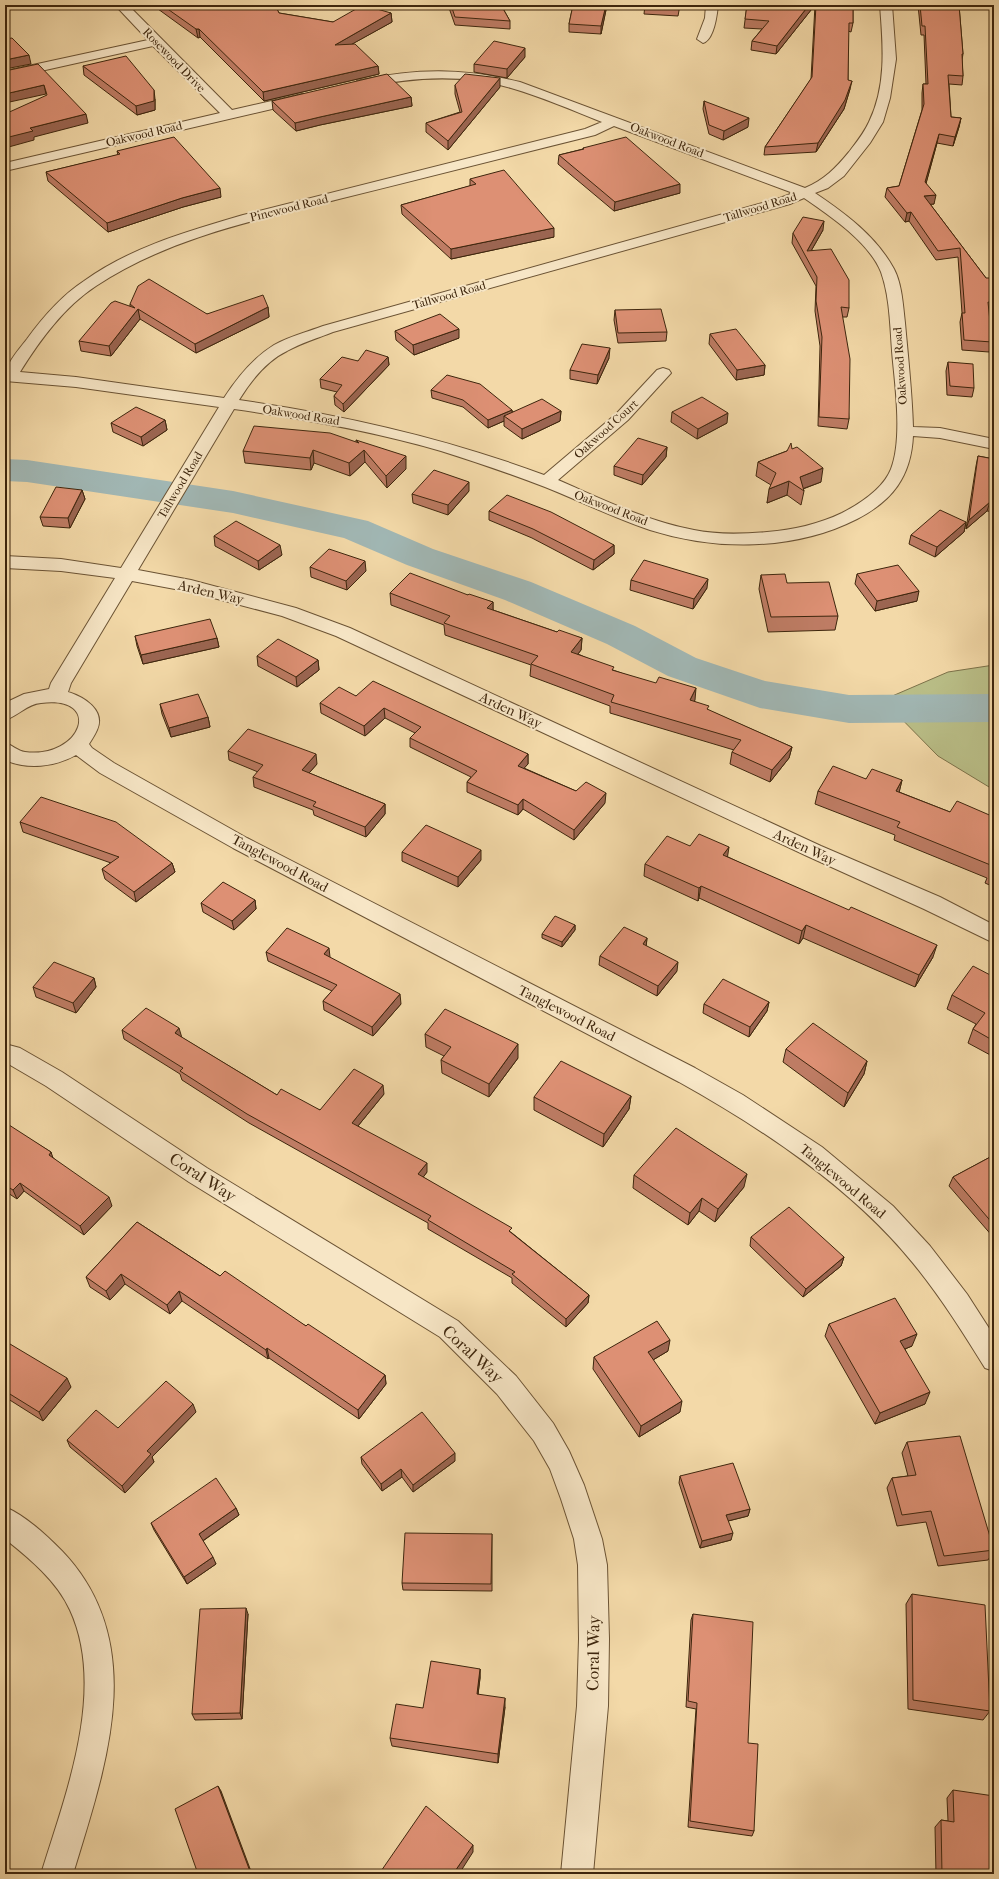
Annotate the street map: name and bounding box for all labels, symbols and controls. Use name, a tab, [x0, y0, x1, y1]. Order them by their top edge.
street label: Rosewood Drive	[140, 25, 208, 95]
street label: Oakwood Road	[104, 118, 184, 150]
street label: Oakwood Road	[628, 119, 706, 161]
street label: Tallwood Road	[722, 189, 799, 225]
street label: Pinewood Road	[248, 191, 330, 224]
street label: Tallwood Road	[411, 278, 488, 312]
street label: Oakwood Road	[890, 326, 910, 405]
street label: Oakwood Court	[571, 396, 642, 461]
street label: Oakwood Road	[261, 402, 341, 428]
street label: Tallwood Road	[154, 449, 206, 521]
street label: Oakwood Road	[572, 487, 650, 529]
street label: Arden Way	[175, 576, 246, 608]
street label: Arden Way	[476, 688, 545, 733]
street label: Arden Way	[770, 825, 839, 870]
street label: Tanglewood Road	[229, 831, 331, 896]
street label: Tanglewood Road	[515, 982, 619, 1045]
street label: Tanglewood Road	[796, 1140, 889, 1223]
street label: Coral Way	[166, 1148, 241, 1206]
street label: Coral Way	[439, 1321, 508, 1388]
street label: Coral Way	[582, 1614, 604, 1691]

